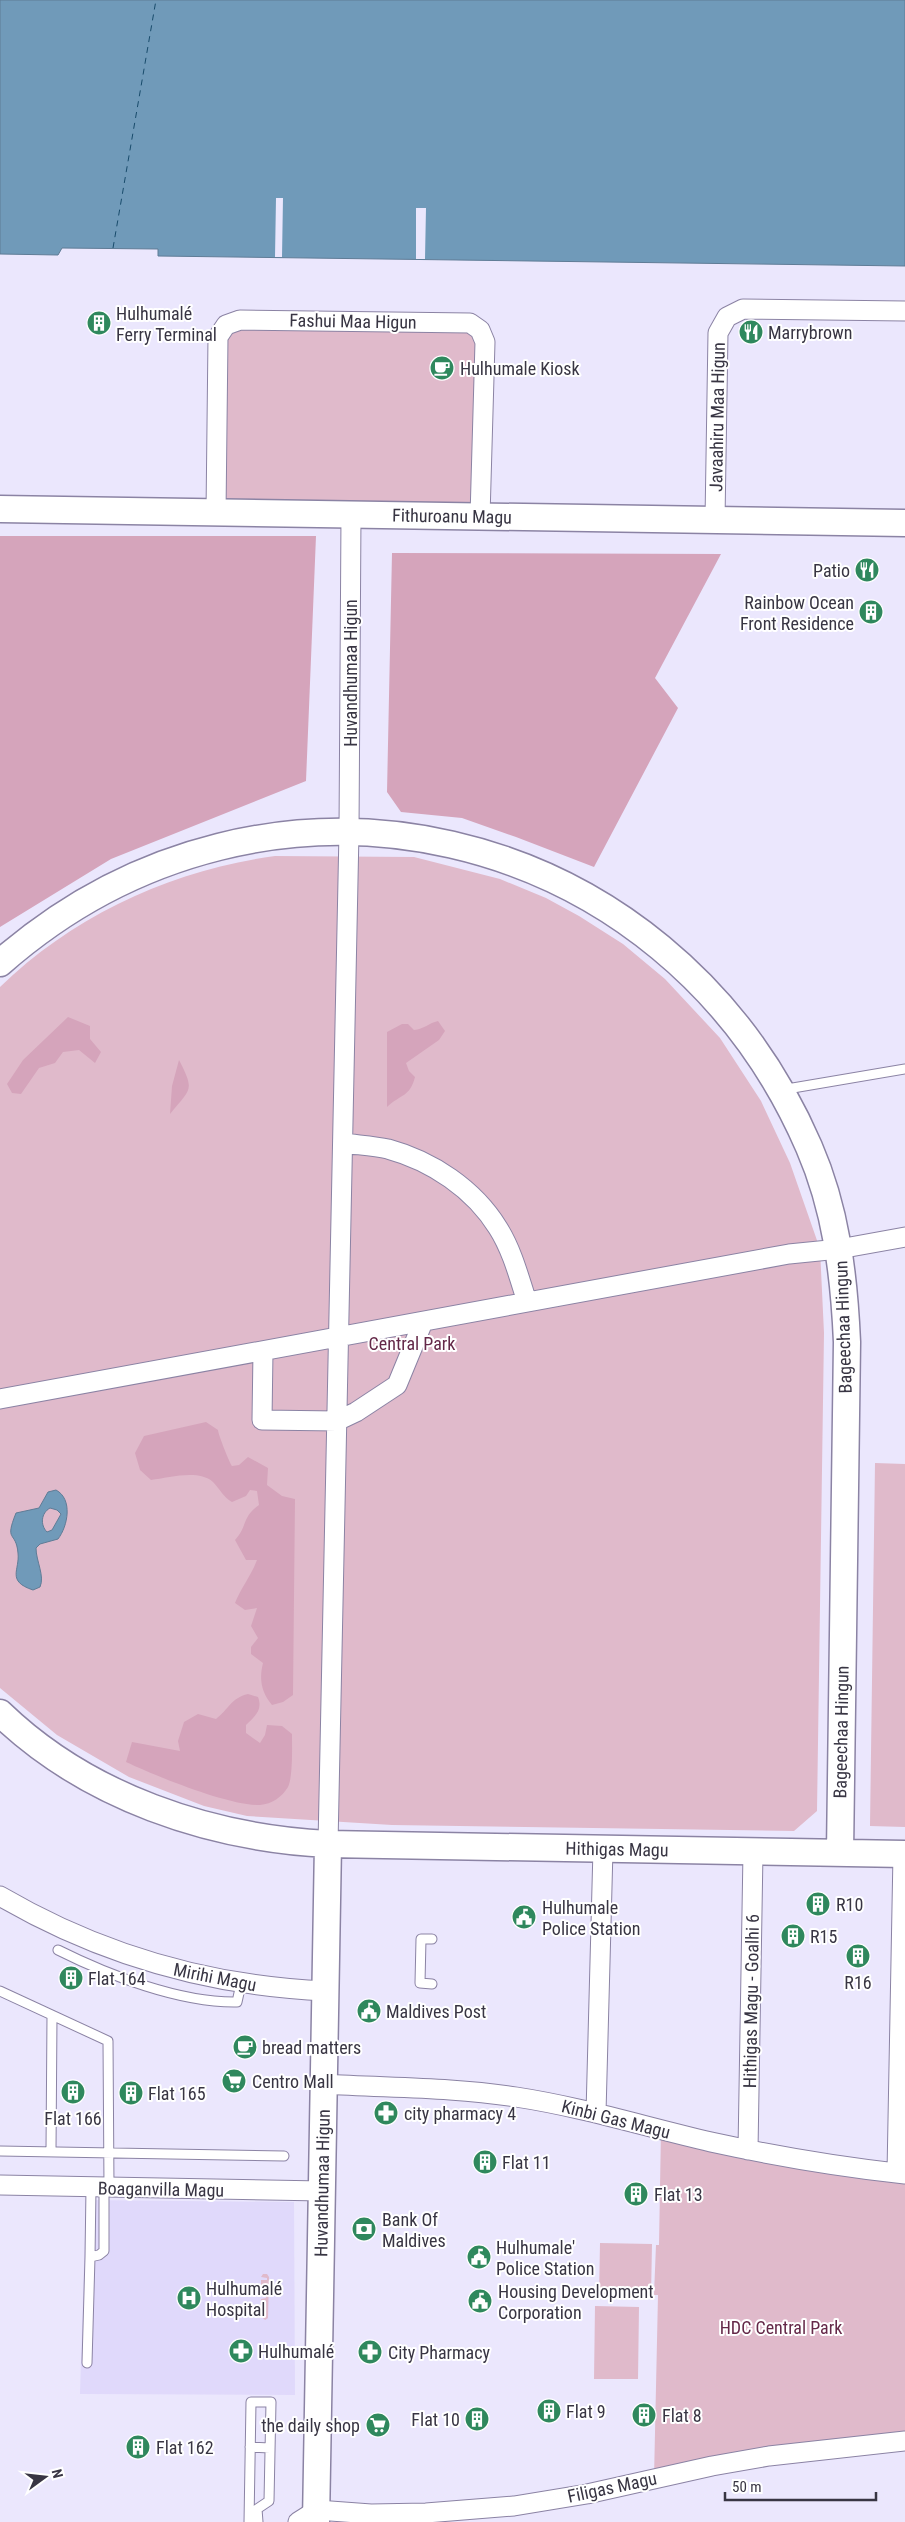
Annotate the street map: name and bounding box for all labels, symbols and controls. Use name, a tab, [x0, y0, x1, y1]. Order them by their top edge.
place label: Hulhumalé Ferry Terminal	[116, 303, 217, 345]
street label: Fashui Maa Higun	[289, 309, 417, 333]
building icon: Hulhumalé Ferry Terminal	[86, 310, 112, 336]
restaurant icon: Marrybrown	[738, 319, 764, 345]
place label: Marrybrown	[768, 322, 852, 343]
street label: Javaahiru Maa Higun	[705, 342, 729, 492]
cafe icon: Hulhumale Kiosk	[429, 355, 455, 381]
place label: Hulhumale Kiosk	[460, 358, 580, 379]
street label: Fithuroanu Magu	[392, 504, 512, 528]
restaurant icon: Patio	[854, 557, 880, 583]
place label: Patio	[813, 560, 850, 581]
place label: Rainbow Ocean Front Residence	[740, 592, 854, 634]
street label: Huvandhumaa Higun	[340, 599, 361, 747]
building icon: Rainbow Ocean Front Residence	[858, 599, 884, 625]
street label: Bageechaa Hingun	[830, 1260, 856, 1394]
park label: Central Park	[369, 1333, 455, 1354]
street label: Bageechaa Hingun	[829, 1665, 853, 1799]
street label: Hithigas Magu	[565, 1838, 669, 1860]
building icon: R10	[805, 1891, 831, 1917]
place label: R10	[836, 1894, 863, 1915]
place label: Hulhumale Police Station	[542, 1897, 641, 1939]
public building icon: Hulhumale Police Station	[511, 1904, 537, 1930]
street label: Hithigas Magu - Goalhi 6	[739, 1914, 763, 2088]
building icon: R15	[780, 1923, 806, 1949]
place label: R15	[810, 1926, 837, 1947]
building icon: R16	[845, 1943, 871, 1969]
street label: Mirihi Magu	[172, 1959, 258, 1995]
building icon: Flat 164	[58, 1965, 84, 1991]
place label: Flat 164	[88, 1968, 146, 1989]
place label: R16	[844, 1972, 872, 1993]
public building icon: Maldives Post	[356, 1998, 382, 2024]
place label: Maldives Post	[386, 2001, 486, 2022]
cafe icon: bread matters	[232, 2034, 258, 2060]
place label: bread matters	[262, 2037, 361, 2058]
supermarket icon: Centro Mall	[221, 2068, 247, 2094]
place label: Centro Mall	[252, 2071, 334, 2092]
building icon: Flat 166	[60, 2079, 86, 2105]
building icon: Flat 165	[118, 2080, 144, 2106]
place label: Flat 165	[148, 2083, 206, 2104]
street label: Kinbi Gas Magu	[560, 2095, 672, 2143]
pharmacy icon: city pharmacy 4	[373, 2100, 399, 2126]
place label: city pharmacy 4	[404, 2103, 516, 2124]
place label: Flat 166	[44, 2108, 102, 2129]
street label: Huvandhumaa Higun	[310, 2109, 334, 2257]
building icon: Flat 11	[472, 2149, 498, 2175]
place label: Flat 11	[502, 2152, 551, 2173]
street label: Boaganvilla Magu	[98, 2177, 224, 2201]
building icon: Flat 13	[623, 2181, 649, 2207]
place label: Flat 13	[654, 2184, 703, 2205]
place label: Bank Of Maldives	[382, 2209, 446, 2251]
bank icon: Bank Of Maldives	[351, 2216, 377, 2242]
place label: Hulhumale' Police Station	[496, 2237, 595, 2279]
public building icon: Hulhumale' Police Station	[466, 2244, 492, 2270]
place label: Hulhumalé Hospital	[206, 2278, 282, 2320]
place label: Housing Development Corporation	[498, 2281, 654, 2323]
hospital icon: Hulhumalé Hospital	[176, 2285, 202, 2311]
public building icon: Housing Development Corporation	[467, 2288, 493, 2314]
park label: HDC Central Park	[720, 2317, 842, 2338]
pharmacy icon: Hulhumalé	[228, 2338, 254, 2364]
pharmacy icon: City Pharmacy	[357, 2339, 383, 2365]
place label: Hulhumalé	[258, 2341, 334, 2362]
place label: City Pharmacy	[388, 2342, 491, 2363]
building icon: Flat 9	[536, 2398, 562, 2424]
place label: Flat 9	[566, 2401, 606, 2422]
building icon: Flat 8	[631, 2402, 657, 2428]
place label: Flat 8	[662, 2405, 702, 2426]
building icon: Flat 10	[464, 2406, 490, 2432]
place label: Flat 10	[411, 2409, 460, 2430]
supermarket icon: the daily shop	[365, 2412, 391, 2438]
place label: the daily shop	[261, 2415, 360, 2436]
building icon: Flat 162	[125, 2434, 151, 2460]
place label: Flat 162	[156, 2437, 214, 2458]
north arrow	[20, 2452, 70, 2502]
text: N	[49, 2467, 66, 2480]
street label: Filigas Magu	[565, 2467, 659, 2507]
scale bar	[725, 2470, 876, 2502]
text: 50 m	[732, 2478, 762, 2496]

